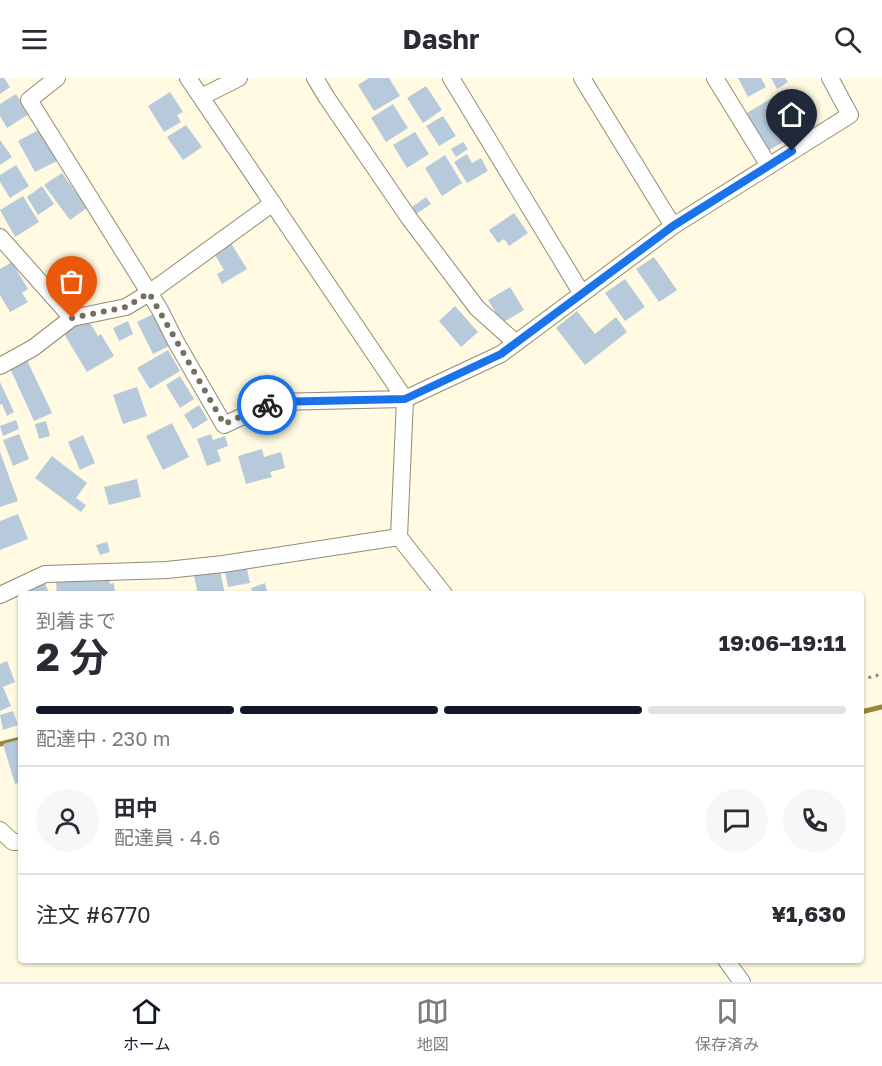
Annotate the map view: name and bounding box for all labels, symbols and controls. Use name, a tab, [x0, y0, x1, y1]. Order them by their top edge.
icon: menu	[18, 23, 51, 56]
text: Dashr	[403, 23, 479, 55]
icon: search	[831, 23, 864, 56]
pin	[766, 89, 817, 151]
icon: home	[775, 98, 808, 131]
pin	[46, 256, 97, 318]
icon: bag	[55, 265, 88, 298]
courier	[237, 375, 297, 435]
icon: bike	[251, 389, 284, 422]
text: 到着まで	[36, 608, 116, 632]
text: 19:06–19:11	[719, 629, 846, 656]
text: 2 分	[36, 633, 109, 680]
text: 配達中 · 230 m	[36, 726, 170, 750]
button: person	[36, 789, 99, 852]
button: chat	[705, 789, 768, 852]
button: phone	[783, 789, 846, 852]
text: 田中	[114, 794, 158, 821]
text: 配達員 · 4.6	[114, 825, 220, 849]
text: ¥1,630	[771, 900, 846, 927]
text: 注文 #6770	[36, 901, 151, 928]
tab: ホーム	[123, 995, 170, 1055]
tab: 地図	[416, 995, 449, 1055]
tab: 保存済み	[695, 995, 759, 1055]

